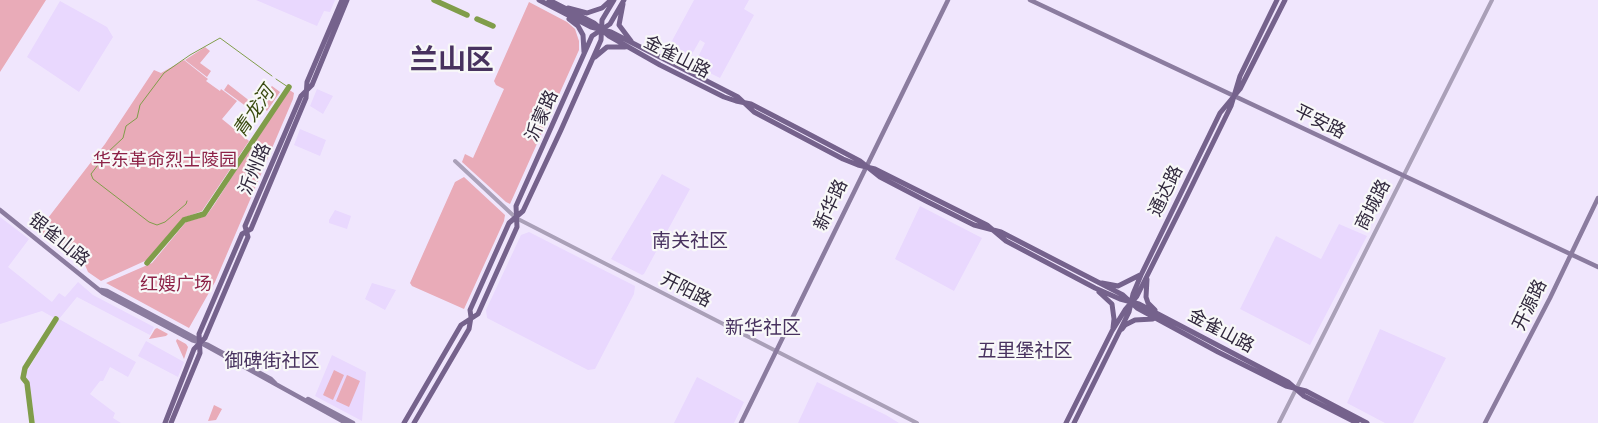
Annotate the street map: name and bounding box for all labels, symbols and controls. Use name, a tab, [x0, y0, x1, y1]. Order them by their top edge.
street label: 金雀山路	[640, 31, 714, 83]
district label: 兰山区	[410, 44, 494, 78]
water label: 青龙河	[229, 82, 279, 142]
street label: 沂蒙路	[521, 87, 563, 145]
street label: 平安路	[1291, 100, 1349, 144]
street label: 沂州路	[235, 140, 275, 198]
park label: 华东革命烈士陵园	[93, 150, 237, 172]
street label: 通达路	[1144, 162, 1188, 220]
street label: 新华路	[810, 176, 852, 234]
street label: 商城路	[1351, 176, 1395, 234]
street label: 银雀山路	[24, 209, 94, 271]
district label: 南关社区	[652, 230, 728, 252]
street label: 开阳路	[657, 268, 715, 312]
park label: 红嫂广场	[140, 274, 212, 296]
street label: 开源路	[1508, 276, 1552, 334]
street label: 金雀山路	[1184, 305, 1258, 357]
district label: 新华社区	[725, 317, 801, 339]
district label: 五里堡社区	[978, 340, 1072, 362]
district label: 御碑街社区	[225, 350, 319, 372]

